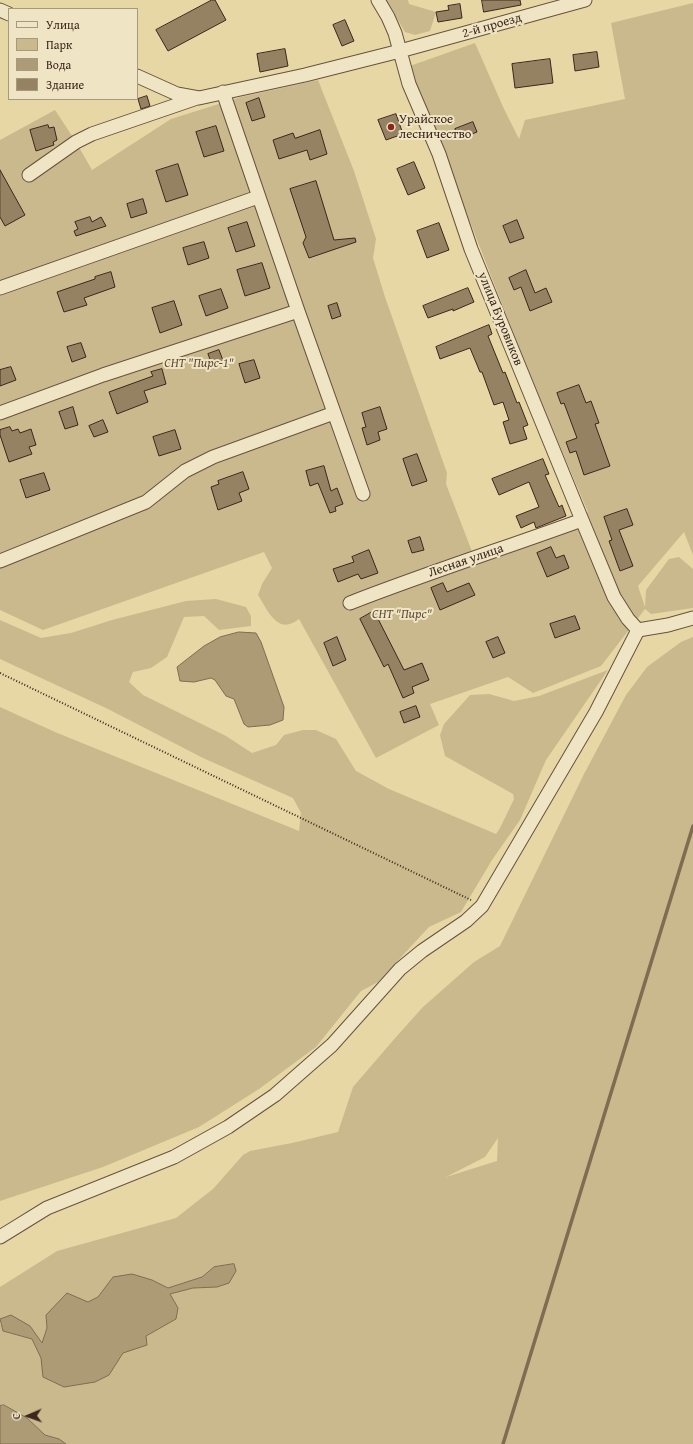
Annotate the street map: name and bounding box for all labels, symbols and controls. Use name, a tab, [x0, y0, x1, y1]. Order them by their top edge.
legend	[8, 8, 138, 100]
street label: 2-й проезд	[460, 10, 524, 42]
text: Улица	[46, 16, 80, 33]
text: Парк	[46, 36, 72, 53]
text: Вода	[46, 56, 71, 73]
text: Здание	[46, 76, 84, 93]
place label: Урайское лесничество	[399, 112, 471, 143]
marker: Урайское лесничество	[386, 122, 396, 132]
street label: улица Буровиков	[474, 270, 526, 368]
park label: СНТ "Пирс-1"	[164, 356, 234, 372]
street label: Лесная улица	[426, 541, 506, 581]
park label: СНТ "Пирс"	[372, 607, 432, 623]
north arrow	[8, 1396, 48, 1436]
text: С	[8, 1413, 24, 1420]

